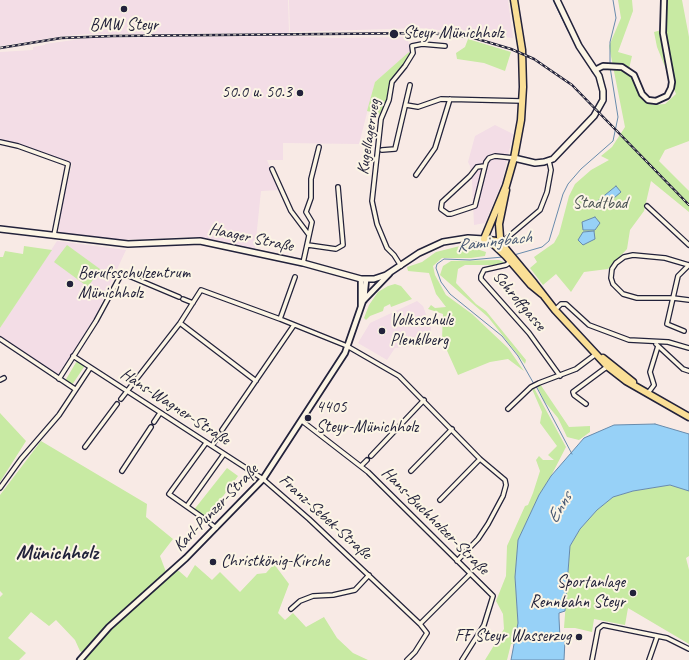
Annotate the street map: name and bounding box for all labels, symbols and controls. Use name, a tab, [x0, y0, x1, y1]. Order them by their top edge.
marker: BMW Steyr	[119, 4, 129, 14]
place label: BMW Steyr	[90, 16, 158, 36]
place label: Steyr Münichholz	[403, 24, 504, 44]
marker: Steyr Münichholz	[388, 28, 400, 40]
place label: 50.0 u. 50.3	[221, 83, 292, 103]
marker: 50.0 u. 50.3	[295, 88, 305, 98]
street label: Kugellagerweg	[353, 98, 385, 176]
park label: Stadtbad	[573, 194, 627, 214]
street label: Haager Straße	[207, 219, 295, 257]
water label: Ramingbach	[455, 227, 533, 257]
place label: Berufsschulzentrum Münichholz	[78, 264, 190, 304]
street label: Schroffgasse	[488, 267, 550, 335]
marker: Berufsschulzentrum Münichholz	[65, 279, 75, 289]
place label: Volksschule Plenklberg	[390, 311, 453, 351]
marker: Volksschule Plenklberg	[377, 326, 387, 336]
street label: Hans-Wagner-Straße	[116, 364, 234, 450]
place label: 4405 Steyr-Münichholz	[316, 398, 418, 438]
marker: 4405 Steyr-Münichholz	[303, 413, 313, 423]
street label: Karl-Punzer-Straße	[169, 460, 263, 556]
street label: Hans-Buchholzer-Straße	[377, 463, 493, 579]
street label: Franz-Sebek-Straße	[274, 470, 376, 564]
water label: Enns	[543, 489, 577, 527]
district label: Münichholz	[16, 540, 98, 566]
place label: Christkönig-Kirche	[221, 552, 329, 572]
marker: Christkönig-Kirche	[208, 557, 218, 567]
place label: Sportanlage Rennbahn Steyr	[530, 573, 625, 613]
marker: Sportanlage Rennbahn Steyr	[628, 588, 638, 598]
place label: FF Steyr Wasserzug	[455, 627, 571, 647]
marker: FF Steyr Wasserzug	[574, 632, 584, 642]

